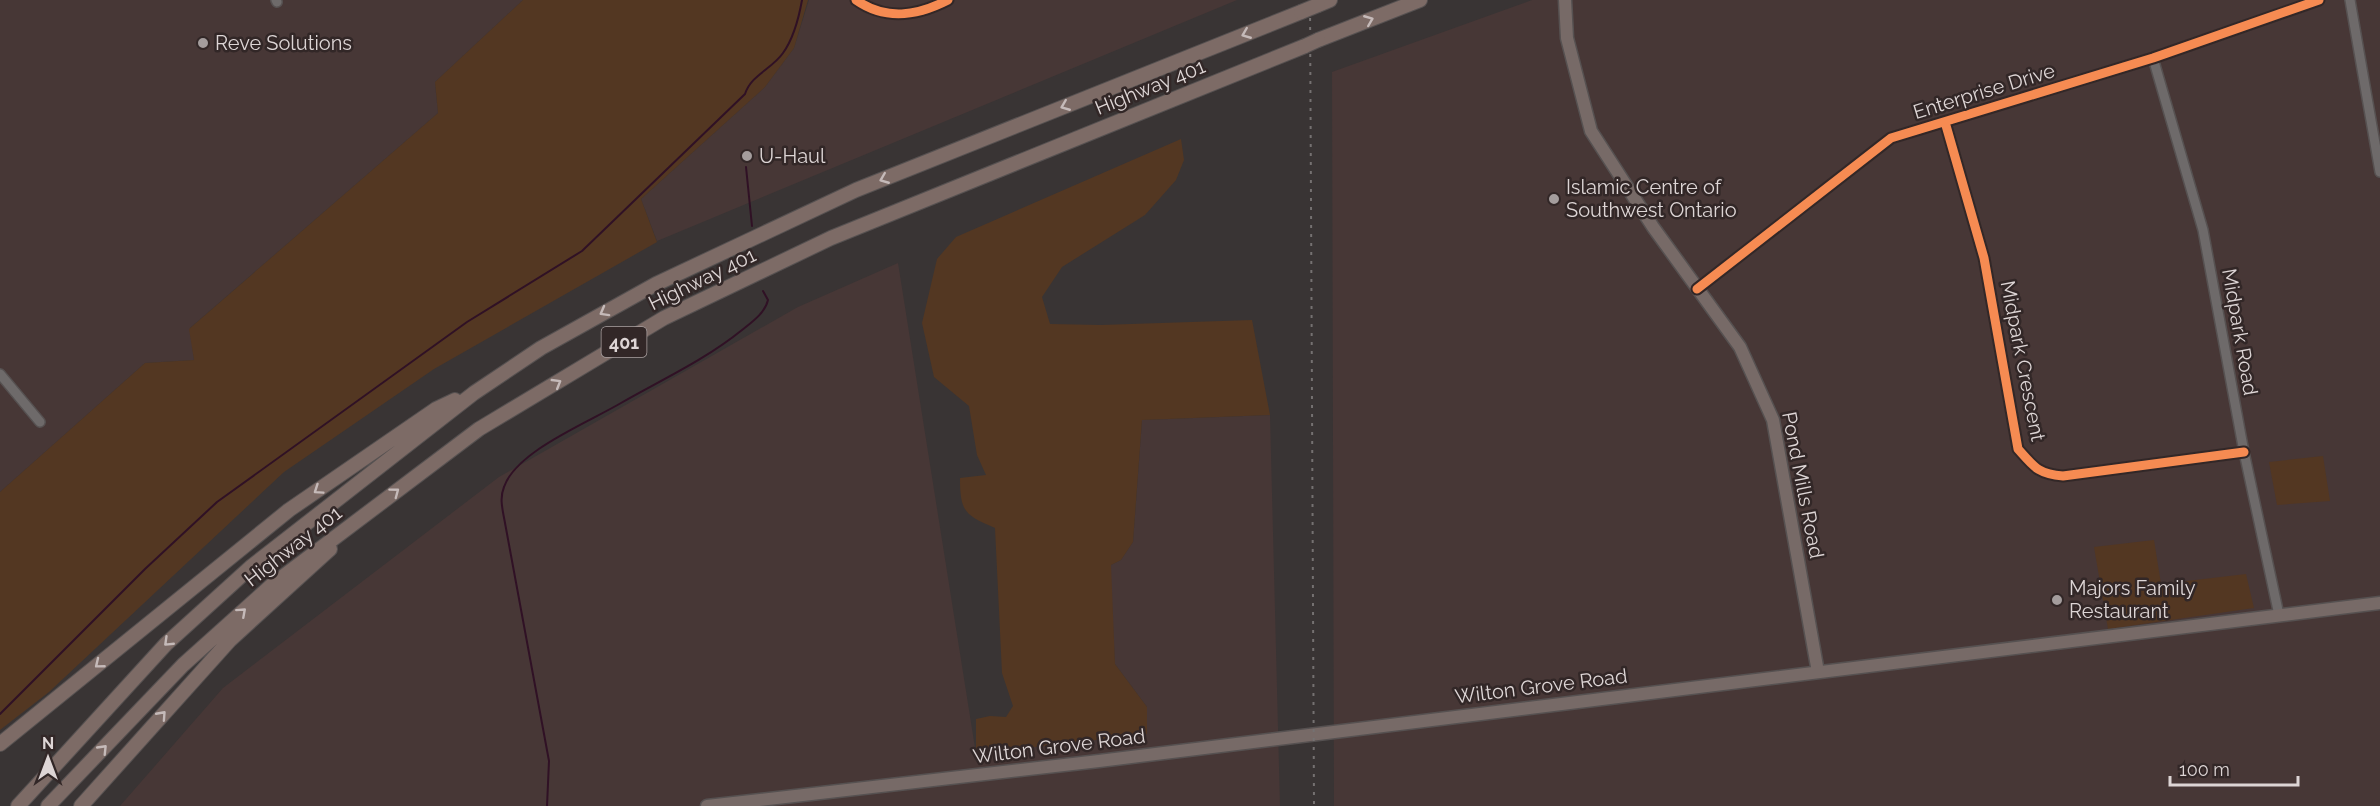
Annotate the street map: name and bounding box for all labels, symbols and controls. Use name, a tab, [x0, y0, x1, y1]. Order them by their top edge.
one-way arrow	[1363, 15, 1374, 27]
one-way arrow	[1242, 27, 1253, 39]
place label: Reve Solutions	[215, 31, 352, 55]
marker: Reve Solutions	[196, 36, 210, 50]
street label: Highway 401	[1091, 54, 1209, 120]
street label: Enterprise Drive	[1910, 58, 2058, 124]
one-way arrow	[1060, 99, 1071, 111]
place label: U-Haul	[759, 144, 826, 168]
marker: U-Haul	[740, 149, 754, 163]
one-way arrow	[880, 172, 891, 184]
place label: Islamic Centre of Southwest Ontario	[1566, 175, 1737, 222]
marker: Islamic Centre of Southwest Ontario	[1547, 192, 1561, 206]
street label: Highway 401	[644, 242, 760, 315]
street label: Midpark Road	[2217, 267, 2263, 397]
street label: Midpark Crescent	[1996, 279, 2050, 444]
one-way arrow	[600, 305, 611, 316]
road number: 401	[602, 327, 646, 357]
one-way arrow	[551, 378, 561, 390]
street label: Pond Mills Road	[1777, 410, 1829, 560]
one-way arrow	[313, 483, 324, 494]
one-way arrow	[389, 488, 400, 499]
street label: Highway 401	[240, 500, 347, 591]
place label: Majors Family Restaurant	[2069, 576, 2196, 623]
marker: Majors Family Restaurant	[2050, 593, 2064, 607]
one-way arrow	[235, 608, 246, 619]
one-way arrow	[165, 635, 175, 646]
one-way arrow	[95, 656, 106, 667]
street label: Wilton Grove Road	[1453, 664, 1629, 708]
one-way arrow	[155, 712, 166, 722]
street label: Wilton Grove Road	[971, 724, 1147, 768]
north arrow	[18, 728, 78, 788]
text: N	[42, 734, 54, 753]
one-way arrow	[96, 745, 107, 755]
scale bar	[2170, 749, 2298, 787]
text: 100 m	[2179, 759, 2230, 780]

